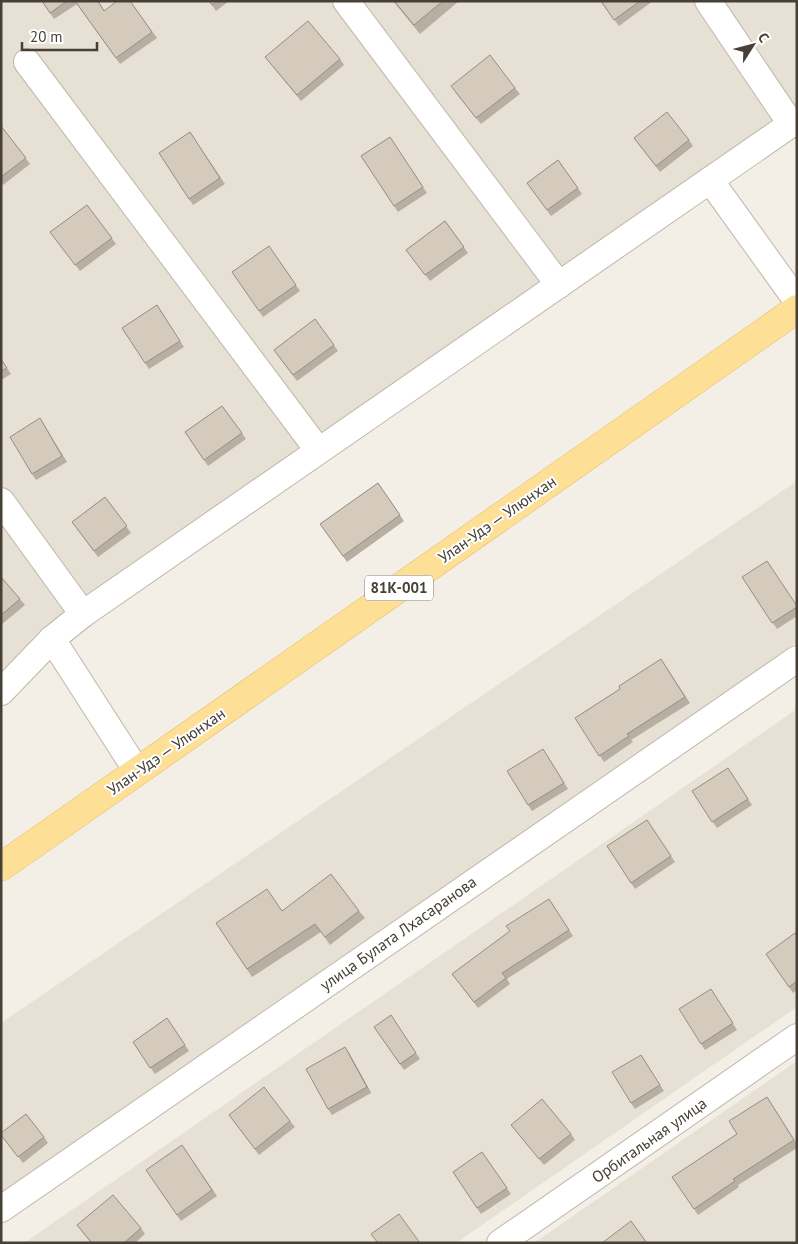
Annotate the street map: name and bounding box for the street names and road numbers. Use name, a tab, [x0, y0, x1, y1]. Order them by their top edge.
street label: Улан-Удэ — Улюнхан	[434, 471, 560, 567]
road number: 81К-001	[365, 576, 433, 600]
street label: Улан-Удэ — Улюнхан	[103, 703, 229, 799]
street label: улица Булата Лхасаранова	[316, 871, 480, 995]
street label: Орбитальная улица	[588, 1093, 710, 1187]

